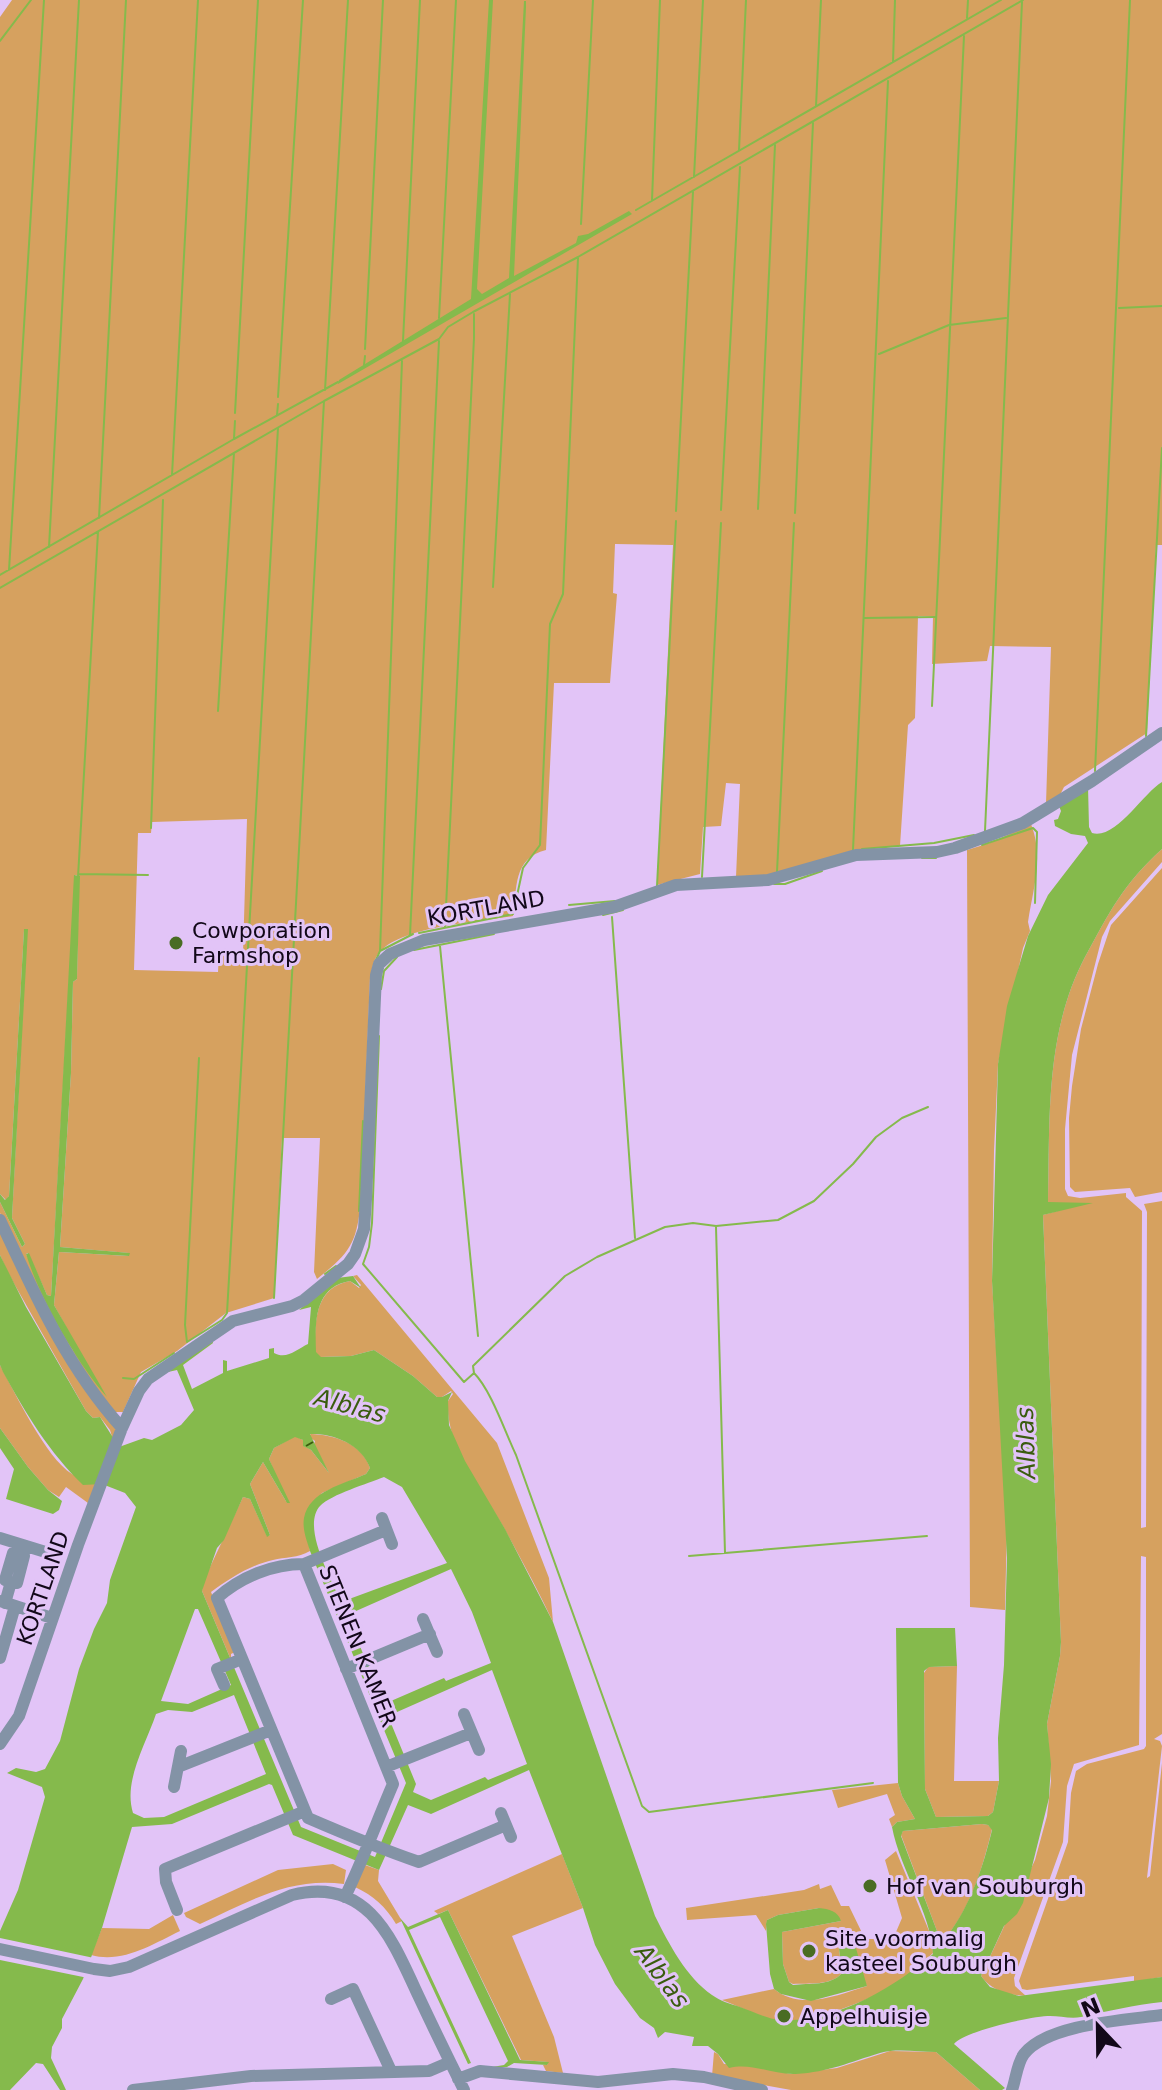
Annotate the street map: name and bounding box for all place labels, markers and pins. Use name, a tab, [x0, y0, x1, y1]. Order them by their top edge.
place label: Cowporation Farmshop	[192, 918, 331, 968]
marker: Cowporation Farmshop	[167, 934, 185, 952]
place label: Hof van Souburgh	[886, 1874, 1084, 1899]
marker: Hof van Souburgh	[861, 1877, 879, 1895]
place label: Site voormalig kasteel Souburgh	[825, 1926, 1017, 1976]
marker: Site voormalig kasteel Souburgh	[800, 1942, 818, 1960]
place label: Appelhuisje	[800, 2004, 928, 2029]
marker: Appelhuisje	[775, 2007, 793, 2025]

